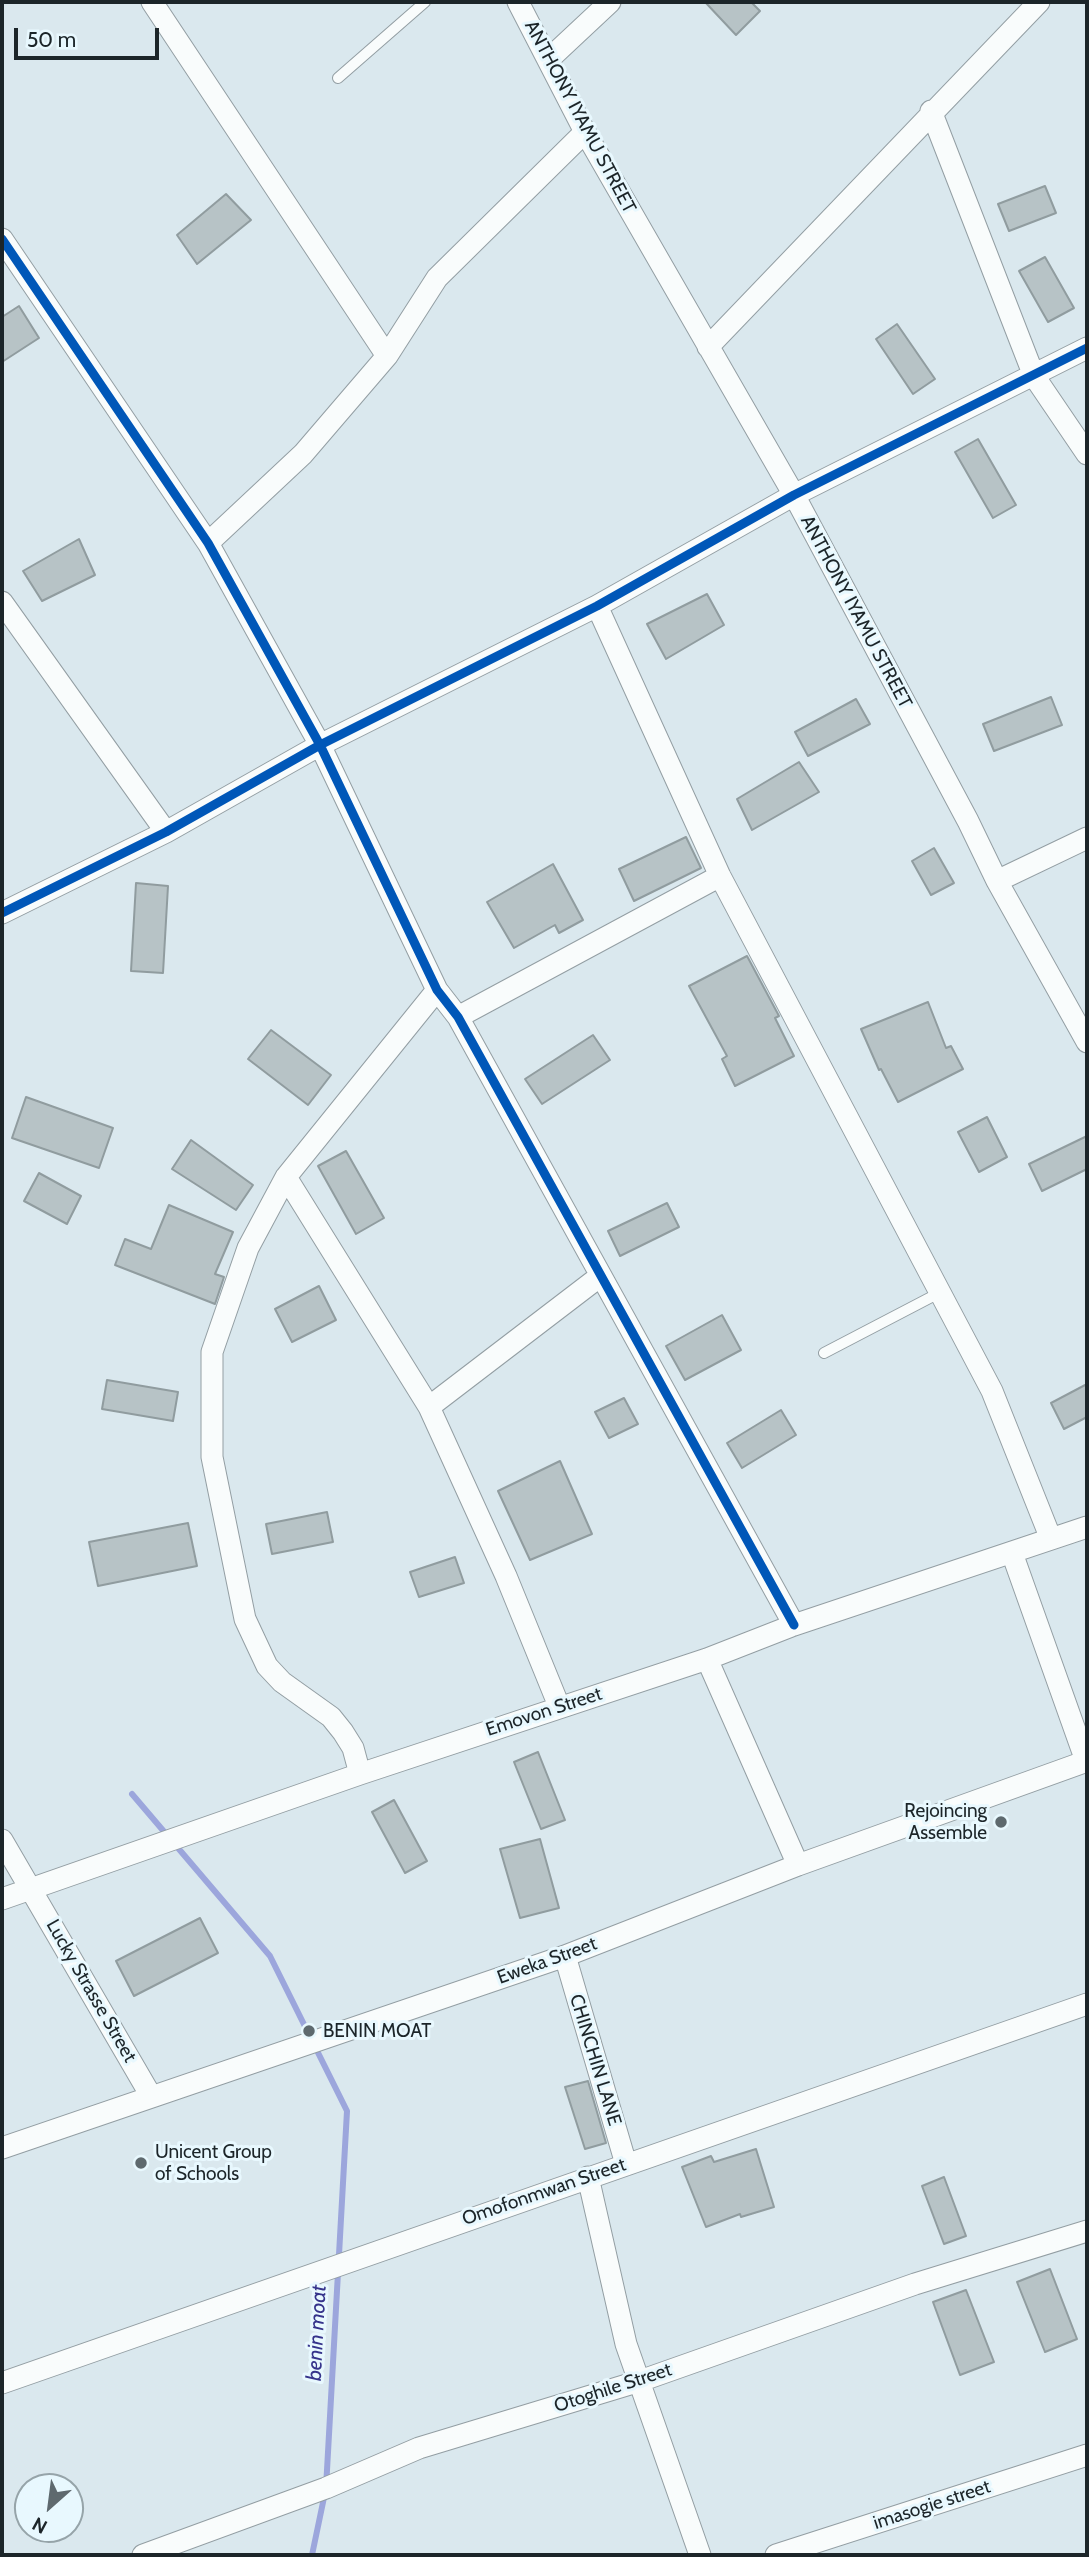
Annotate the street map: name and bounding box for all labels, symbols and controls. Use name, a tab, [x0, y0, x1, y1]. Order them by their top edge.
scale bar	[18, 14, 163, 58]
street label: ANTHONY IYAMU STREET	[519, 17, 641, 217]
text: 50 m	[27, 27, 76, 52]
street label: ANTHONY IYAMU STREET	[795, 512, 917, 712]
street label: Emovon Street	[483, 1683, 605, 1741]
place label: Rejoincing Assemble	[904, 1800, 987, 1844]
marker: Rejoincing Assemble	[993, 1814, 1009, 1830]
street label: Lucky Strasse Street	[41, 1916, 141, 2066]
street label: Eweka Street	[494, 1932, 600, 1990]
street label: CHINCHIN LANE	[564, 1992, 626, 2128]
place label: BENIN MOAT	[323, 2020, 431, 2042]
marker: BENIN MOAT	[301, 2023, 317, 2039]
place label: Unicent Group of Schools	[155, 2141, 272, 2185]
street label: Omofonmwan Street	[459, 2153, 629, 2231]
marker: Unicent Group of Schools	[133, 2155, 149, 2171]
water label: benin moat	[302, 2284, 332, 2382]
street label: Otoghile Street	[551, 2358, 675, 2418]
north arrow	[14, 2473, 84, 2543]
street label: imasogie street	[871, 2475, 993, 2535]
text: N	[29, 2512, 51, 2539]

